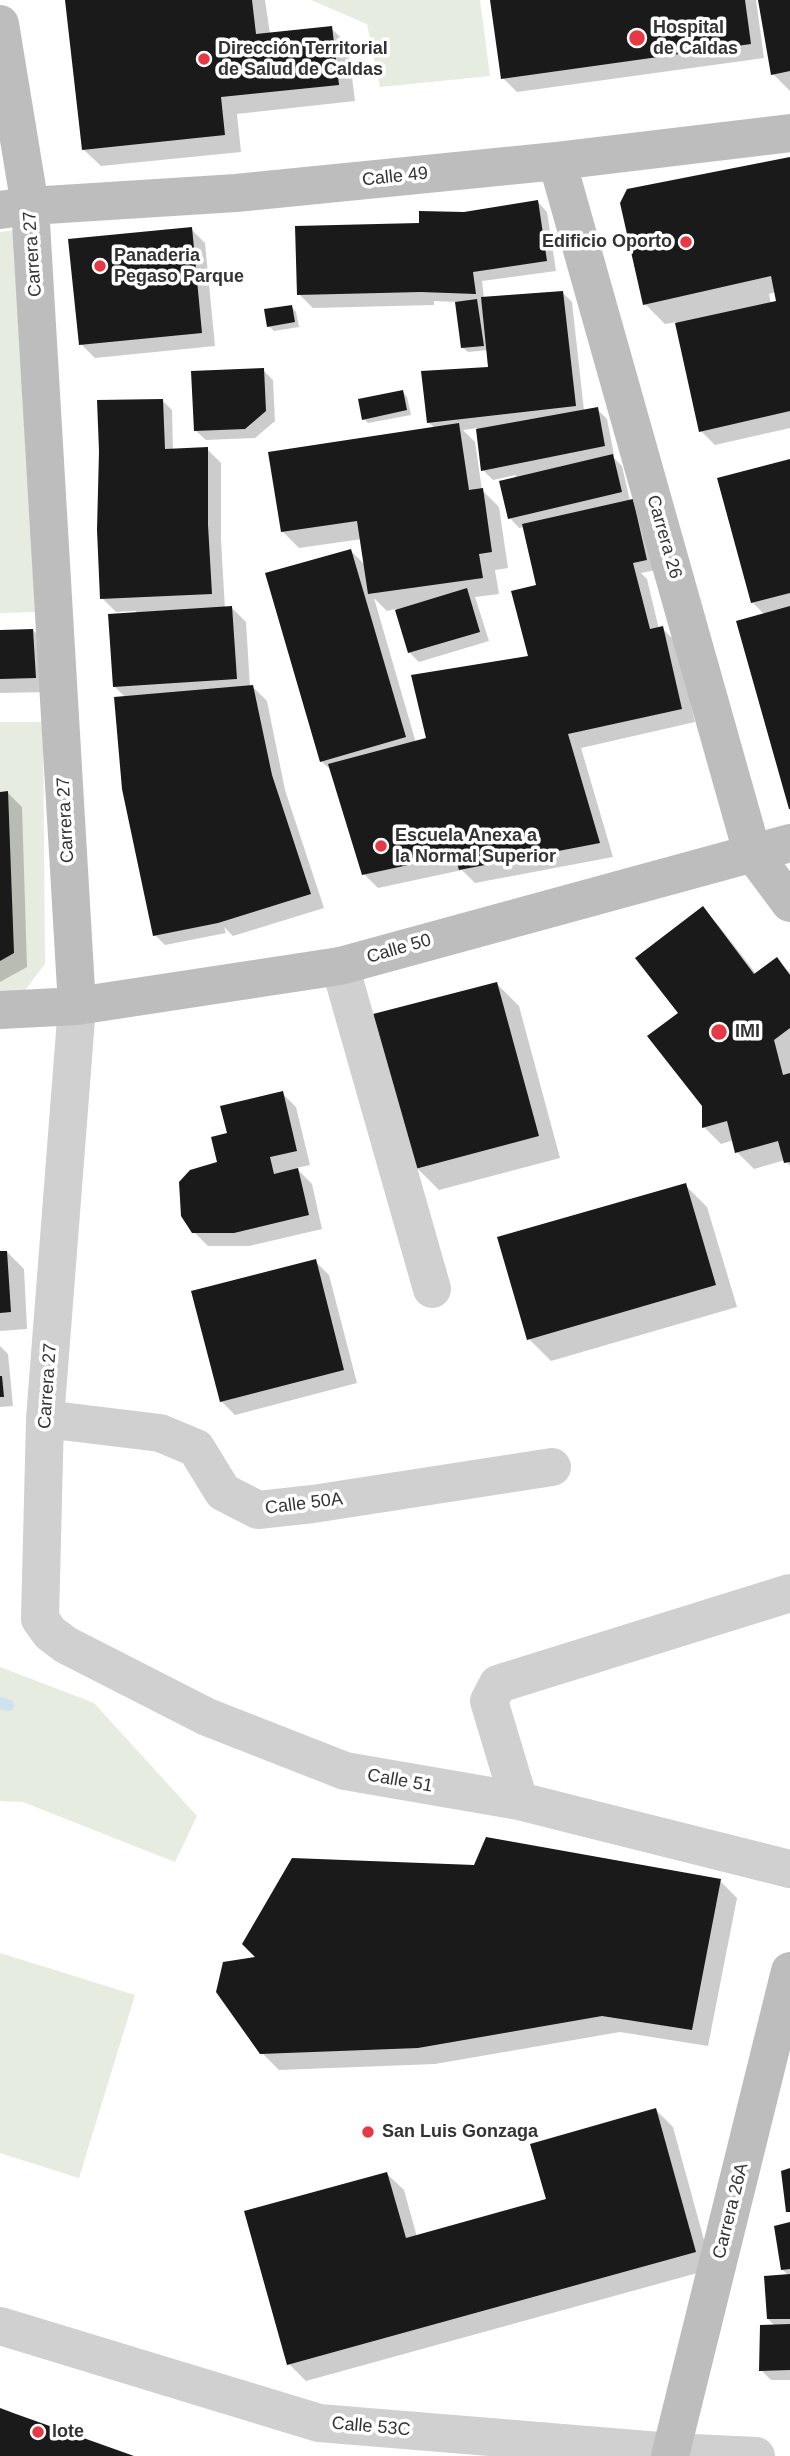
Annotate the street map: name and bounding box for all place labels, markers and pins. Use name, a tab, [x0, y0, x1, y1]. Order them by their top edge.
place label: Hospital de Caldas	[653, 17, 738, 60]
marker: Hospital de Caldas	[627, 28, 647, 48]
place label: Dirección Territorial de Salud de Caldas	[218, 38, 388, 80]
marker: Dirección Territorial de Salud de Caldas	[196, 51, 212, 67]
place label: Edificio Oporto	[542, 231, 672, 253]
marker: Edificio Oporto	[678, 234, 694, 250]
place label: Panaderia Pegaso Parque	[114, 245, 244, 288]
marker: Panaderia Pegaso Parque	[92, 258, 108, 274]
place label: Escuela Anexa a la Normal Superior	[395, 825, 556, 868]
marker: Escuela Anexa a la Normal Superior	[373, 838, 389, 854]
place label: IMI	[735, 1021, 760, 1043]
marker: IMI	[709, 1022, 729, 1042]
place label: San Luis Gonzaga	[382, 2121, 538, 2143]
marker: San Luis Gonzaga	[360, 2124, 376, 2140]
place label: lote	[52, 2421, 84, 2443]
marker: lote	[30, 2424, 46, 2440]

